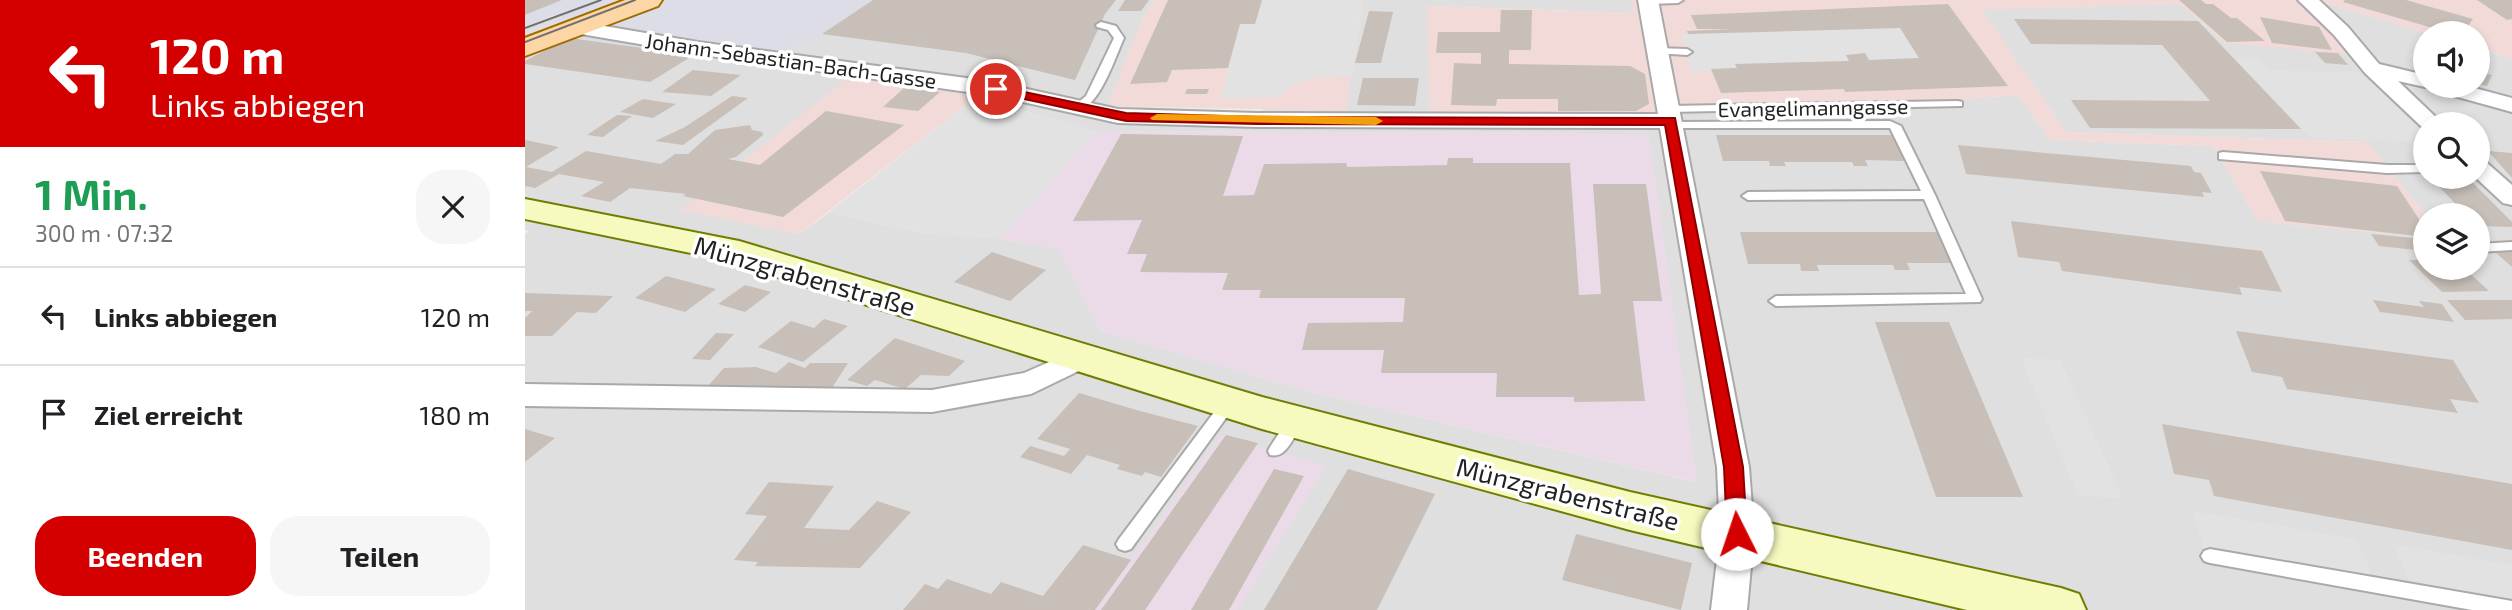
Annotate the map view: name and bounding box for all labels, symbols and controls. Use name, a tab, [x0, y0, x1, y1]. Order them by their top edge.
map controls	[2413, 21, 2490, 280]
button: sound	[2413, 21, 2490, 98]
text: 120 m	[150, 25, 284, 84]
street label: Johann-Sebastian-Bach-Gasse	[644, 27, 938, 93]
icon: left	[35, 28, 126, 119]
pin	[966, 59, 1026, 119]
icon: arrive	[977, 70, 1015, 108]
text: Links abbiegen	[150, 85, 365, 123]
street label: Evangelimanngasse	[1717, 93, 1909, 121]
button: search	[2413, 112, 2490, 189]
text: 1 Min.	[35, 168, 148, 218]
button: close	[416, 170, 490, 244]
button: layers	[2413, 203, 2490, 280]
text: 300 m · 07:32	[35, 219, 173, 247]
street label: Münzgrabenstraße	[691, 229, 919, 321]
icon: left	[35, 297, 73, 335]
text: Links abbiegen	[94, 301, 278, 332]
text: 120 m	[421, 301, 490, 332]
icon: arrive	[35, 395, 73, 433]
text: Ziel erreicht	[94, 399, 243, 430]
text: 180 m	[420, 399, 490, 430]
street label: Münzgrabenstraße	[1453, 450, 1683, 536]
position arrow	[1700, 497, 1774, 571]
button: Beenden	[35, 516, 256, 596]
button: Teilen	[270, 516, 490, 596]

